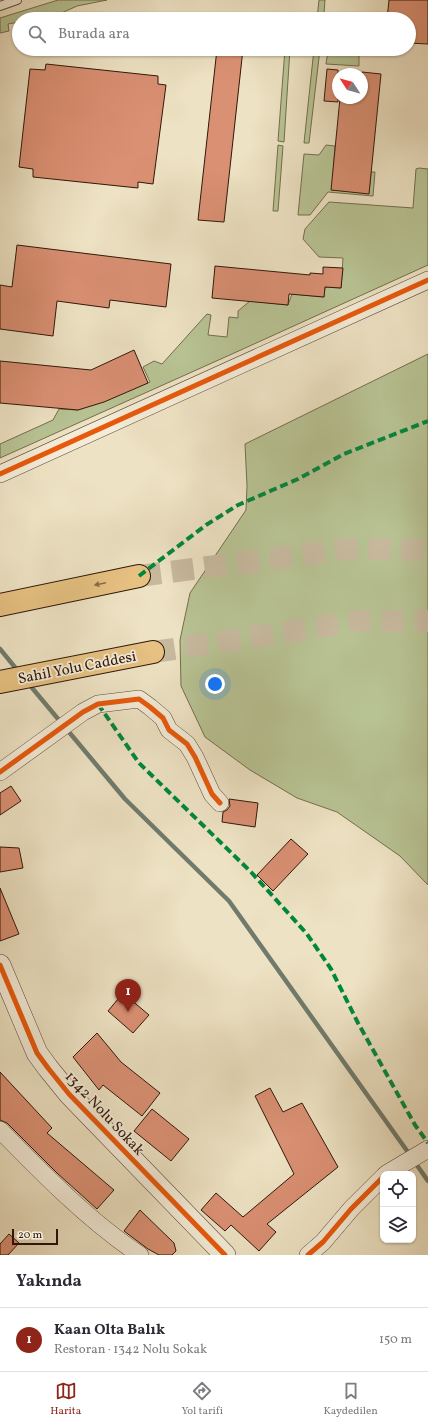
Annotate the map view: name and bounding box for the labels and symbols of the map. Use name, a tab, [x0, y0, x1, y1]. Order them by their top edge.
north arrow	[332, 68, 368, 104]
one-way arrow	[94, 581, 106, 587]
street label: Sahil Yolu Caddesi	[16, 647, 138, 690]
your location	[205, 674, 225, 694]
pin: 1	[115, 979, 141, 1012]
street label: 1342 Nolu Sokak	[59, 1067, 149, 1161]
scale bar	[12, 1227, 58, 1246]

